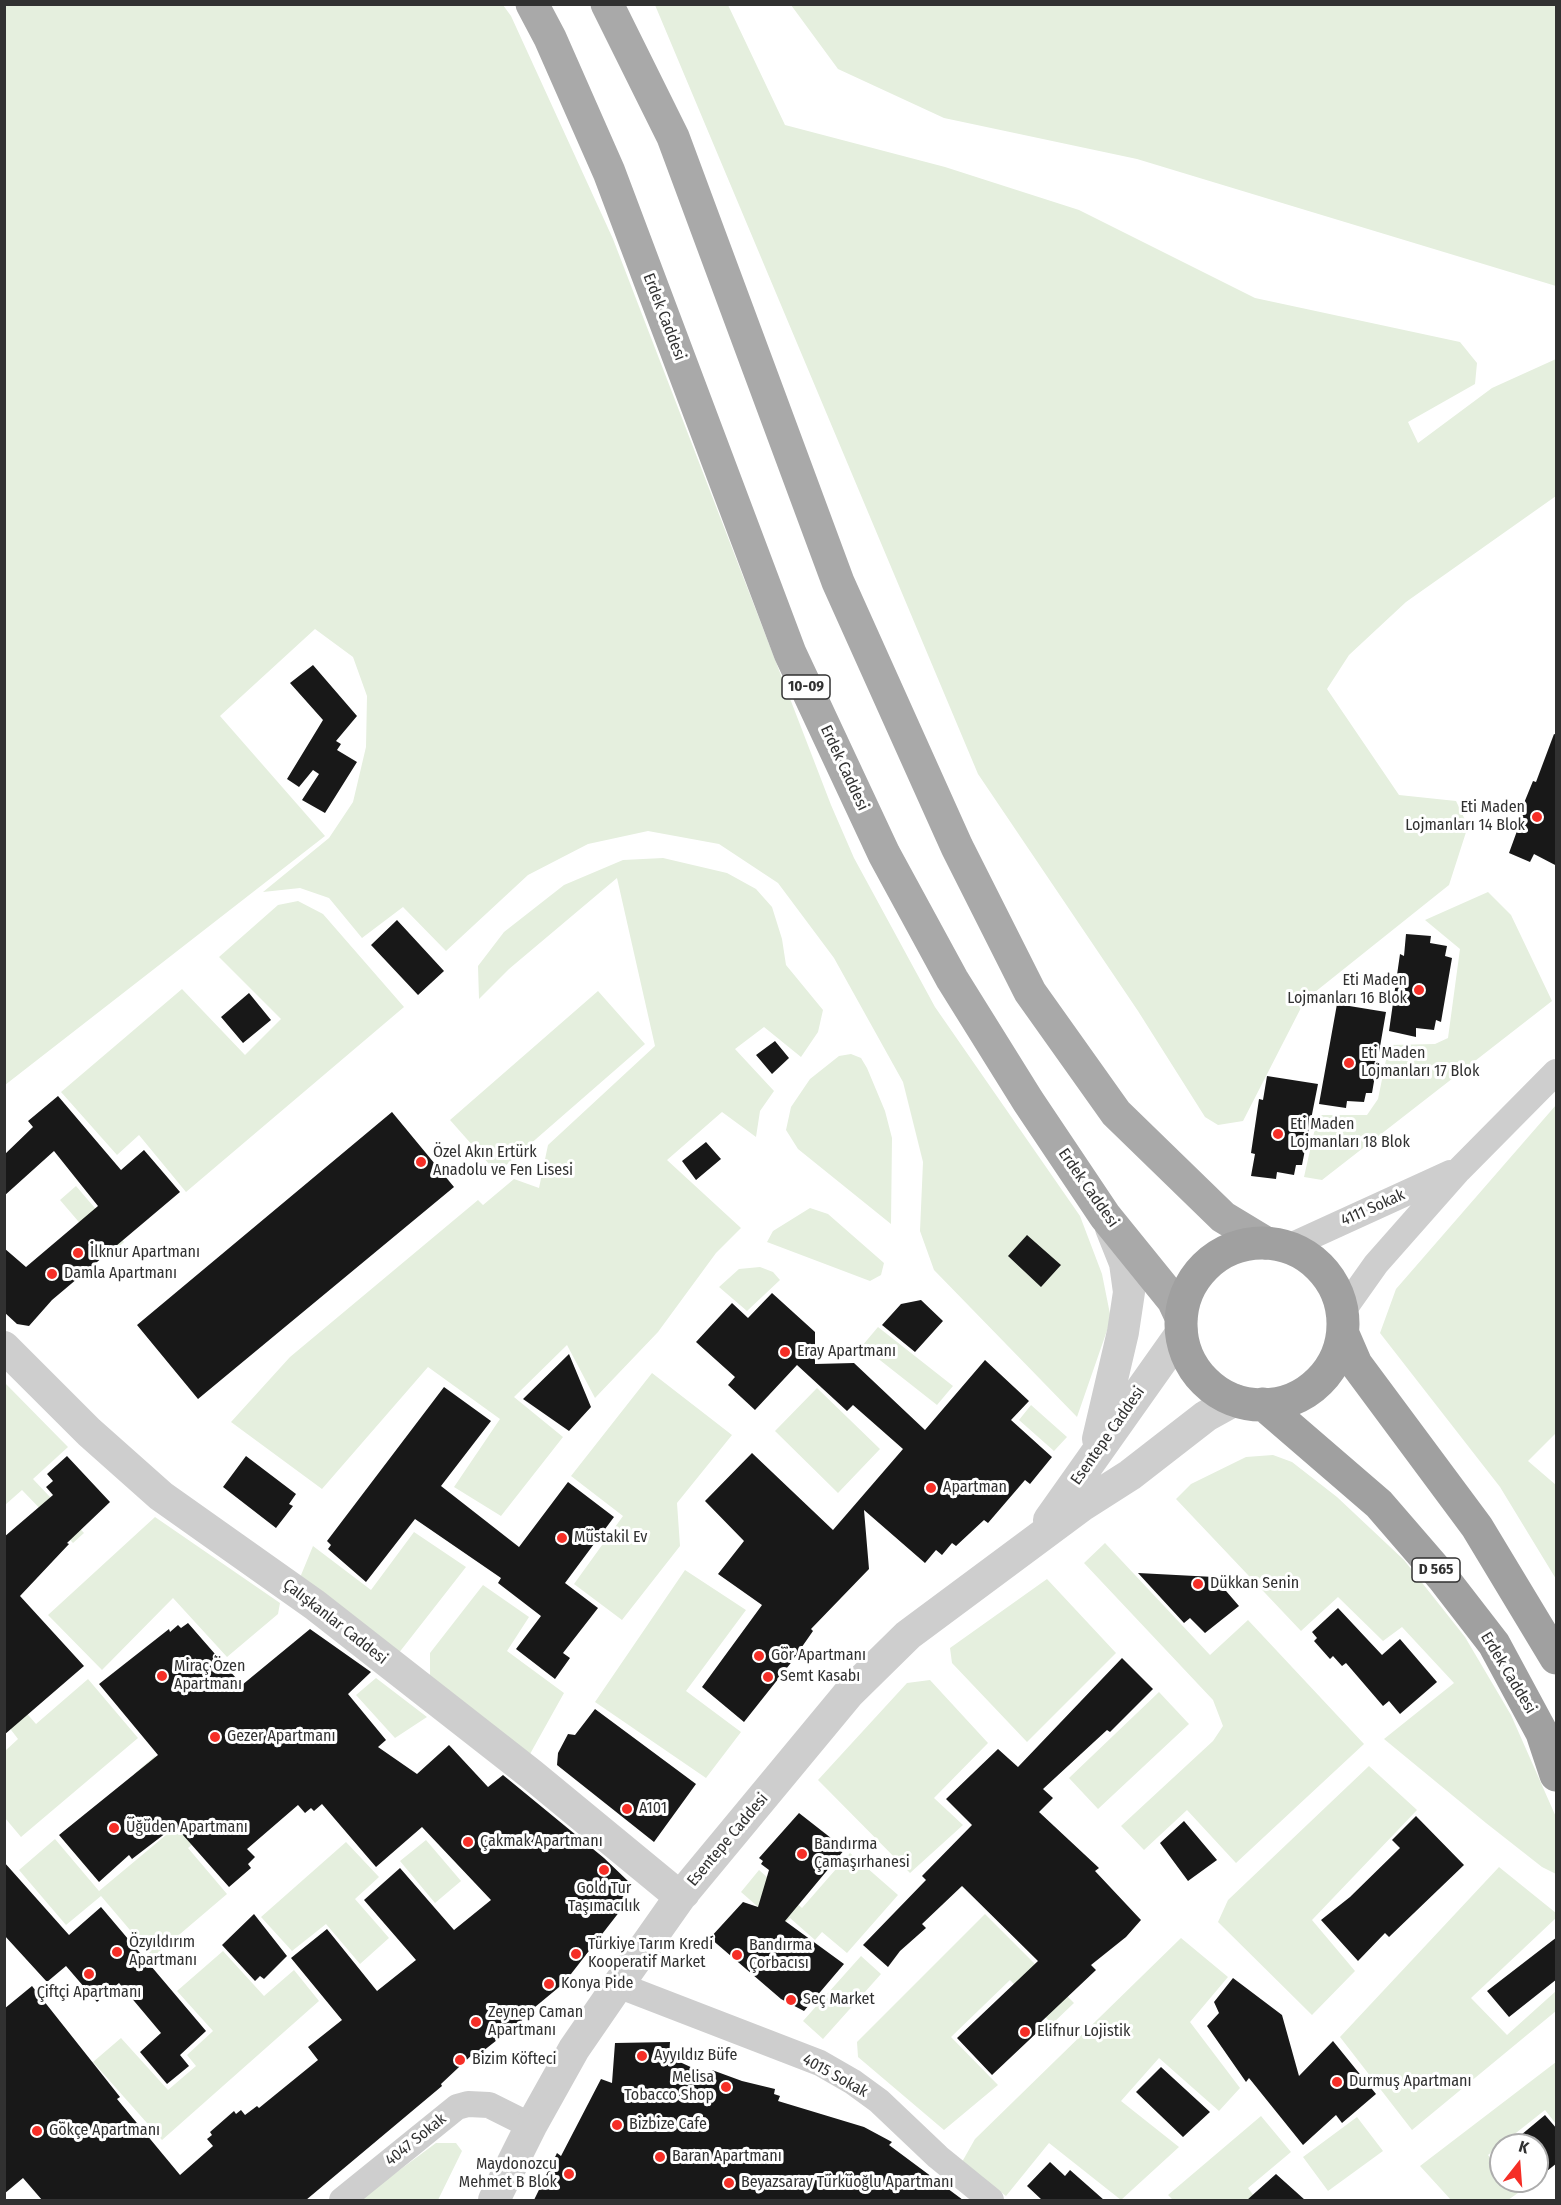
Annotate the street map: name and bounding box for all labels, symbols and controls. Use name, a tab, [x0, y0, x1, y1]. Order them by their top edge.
street label: Erdek Caddesi	[639, 271, 689, 363]
road number: 10-09	[782, 675, 830, 699]
street label: Erdek Caddesi	[816, 722, 872, 814]
place label: Eti Maden Lojmanları 14 Blok	[1405, 798, 1525, 836]
marker: Eti Maden Lojmanları 14 Blok	[1530, 810, 1544, 824]
place label: Eti Maden Lojmanları 16 Blok	[1287, 971, 1407, 1009]
marker: Eti Maden Lojmanları 16 Blok	[1412, 983, 1426, 997]
place label: Eti Maden Lojmanları 17 Blok	[1361, 1044, 1479, 1082]
marker: Eti Maden Lojmanları 17 Blok	[1342, 1056, 1356, 1070]
place label: Eti Maden Lojmanları 18 Blok	[1290, 1115, 1410, 1153]
marker: Eti Maden Lojmanları 18 Blok	[1271, 1127, 1285, 1141]
place label: Özel Akın Ertürk Anadolu ve Fen Lisesi	[433, 1143, 573, 1181]
street label: Erdek Caddesi	[1054, 1145, 1122, 1231]
marker: Özel Akın Ertürk Anadolu ve Fen Lisesi	[414, 1155, 428, 1169]
street label: 4111 Sokak	[1338, 1185, 1408, 1231]
place label: İlknur Apartmanı	[90, 1243, 200, 1263]
marker: İlknur Apartmanı	[71, 1246, 85, 1260]
place label: Damla Apartmanı	[64, 1264, 177, 1284]
marker: Damla Apartmanı	[45, 1267, 59, 1281]
place label: Eray Apartmanı	[797, 1342, 896, 1362]
marker: Eray Apartmanı	[778, 1345, 792, 1359]
street label: Esentepe Caddesi	[1067, 1383, 1149, 1489]
place label: Apartman	[943, 1478, 1007, 1498]
marker: Apartman	[924, 1481, 938, 1495]
place label: Müstakil Ev	[574, 1528, 647, 1548]
marker: Müstakil Ev	[555, 1531, 569, 1545]
road number: D 565	[1412, 1558, 1460, 1582]
place label: Dükkan Senin	[1210, 1574, 1299, 1594]
street label: Çalışkanlar Caddesi	[279, 1575, 391, 1669]
marker: Dükkan Senin	[1191, 1577, 1205, 1591]
street label: Erdek Caddesi	[1476, 1629, 1540, 1717]
place label: Gör Apartmanı	[771, 1646, 866, 1666]
marker: Gör Apartmanı	[752, 1649, 766, 1663]
place label: Miraç Özen Apartmanı	[174, 1657, 245, 1695]
place label: Semt Kasabı	[780, 1667, 860, 1687]
marker: Miraç Özen Apartmanı	[155, 1669, 169, 1683]
marker: Semt Kasabı	[761, 1670, 775, 1684]
place label: Gezer Apartmanı	[227, 1727, 335, 1747]
marker: Gezer Apartmanı	[208, 1730, 222, 1744]
street label: Esentepe Caddesi	[684, 1790, 772, 1890]
place label: A101	[639, 1799, 667, 1819]
marker: A101	[620, 1802, 634, 1816]
place label: Üğüden Apartmanı	[126, 1818, 248, 1838]
marker: Üğüden Apartmanı	[107, 1821, 121, 1835]
place label: Çakmak Apartmanı	[480, 1832, 603, 1852]
marker: Çakmak Apartmanı	[461, 1835, 475, 1849]
place label: Bandırma Çamaşırhanesi	[814, 1835, 910, 1873]
marker: Bandırma Çamaşırhanesi	[795, 1847, 809, 1861]
marker: Gold Tur Taşımacılık	[597, 1863, 611, 1877]
place label: Gold Tur Taşımacılık	[568, 1879, 640, 1917]
place label: Özyıldırım Apartmanı	[129, 1933, 197, 1971]
place label: Türkiye Tarım Kredi Kooperatif Market	[588, 1935, 713, 1973]
place label: Bandırma Çorbacısı	[749, 1936, 812, 1974]
marker: Özyıldırım Apartmanı	[110, 1945, 124, 1959]
marker: Türkiye Tarım Kredi Kooperatif Market	[569, 1947, 583, 1961]
marker: Bandırma Çorbacısı	[730, 1948, 744, 1962]
marker: Çiftçi Apartmanı	[82, 1967, 96, 1981]
place label: Konya Pide	[561, 1974, 633, 1994]
marker: Konya Pide	[542, 1977, 556, 1991]
place label: Çiftçi Apartmanı	[37, 1983, 141, 2003]
place label: Seç Market	[803, 1990, 875, 2010]
marker: Seç Market	[784, 1993, 798, 2007]
place label: Zeynep Caman Apartmanı	[488, 2003, 583, 2041]
marker: Zeynep Caman Apartmanı	[469, 2015, 483, 2029]
place label: Elifnur Lojistik	[1037, 2022, 1130, 2042]
marker: Elifnur Lojistik	[1018, 2025, 1032, 2039]
place label: Ayyıldız Büfe	[654, 2046, 737, 2066]
marker: Ayyıldız Büfe	[635, 2049, 649, 2063]
place label: Bizim Köfteci	[472, 2050, 557, 2070]
street label: 4015 Sokak	[799, 2050, 871, 2102]
marker: Bizim Köfteci	[453, 2053, 467, 2067]
place label: Melisa Tobacco Shop	[624, 2068, 714, 2106]
place label: Durmuş Apartmanı	[1349, 2072, 1472, 2092]
marker: Durmuş Apartmanı	[1330, 2075, 1344, 2089]
marker: Melisa Tobacco Shop	[719, 2080, 733, 2094]
street label: 4047 Sokak	[382, 2110, 450, 2170]
place label: Bizbize Cafe	[629, 2115, 707, 2135]
marker: Bizbize Cafe	[610, 2118, 624, 2132]
place label: Gökçe Apartmanı	[49, 2121, 160, 2141]
marker: Gökçe Apartmanı	[30, 2124, 44, 2138]
north arrow	[1489, 2133, 1549, 2193]
text: K	[1517, 2137, 1531, 2158]
place label: Baran Apartmanı	[672, 2147, 782, 2167]
marker: Baran Apartmanı	[653, 2150, 667, 2164]
place label: Maydonozcu Mehmet B Blok	[459, 2155, 557, 2193]
marker: Maydonozcu Mehmet B Blok	[562, 2167, 576, 2181]
place label: Beyazsaray Türküoğlu Apartmanı	[741, 2173, 954, 2193]
marker: Beyazsaray Türküoğlu Apartmanı	[722, 2176, 736, 2190]

